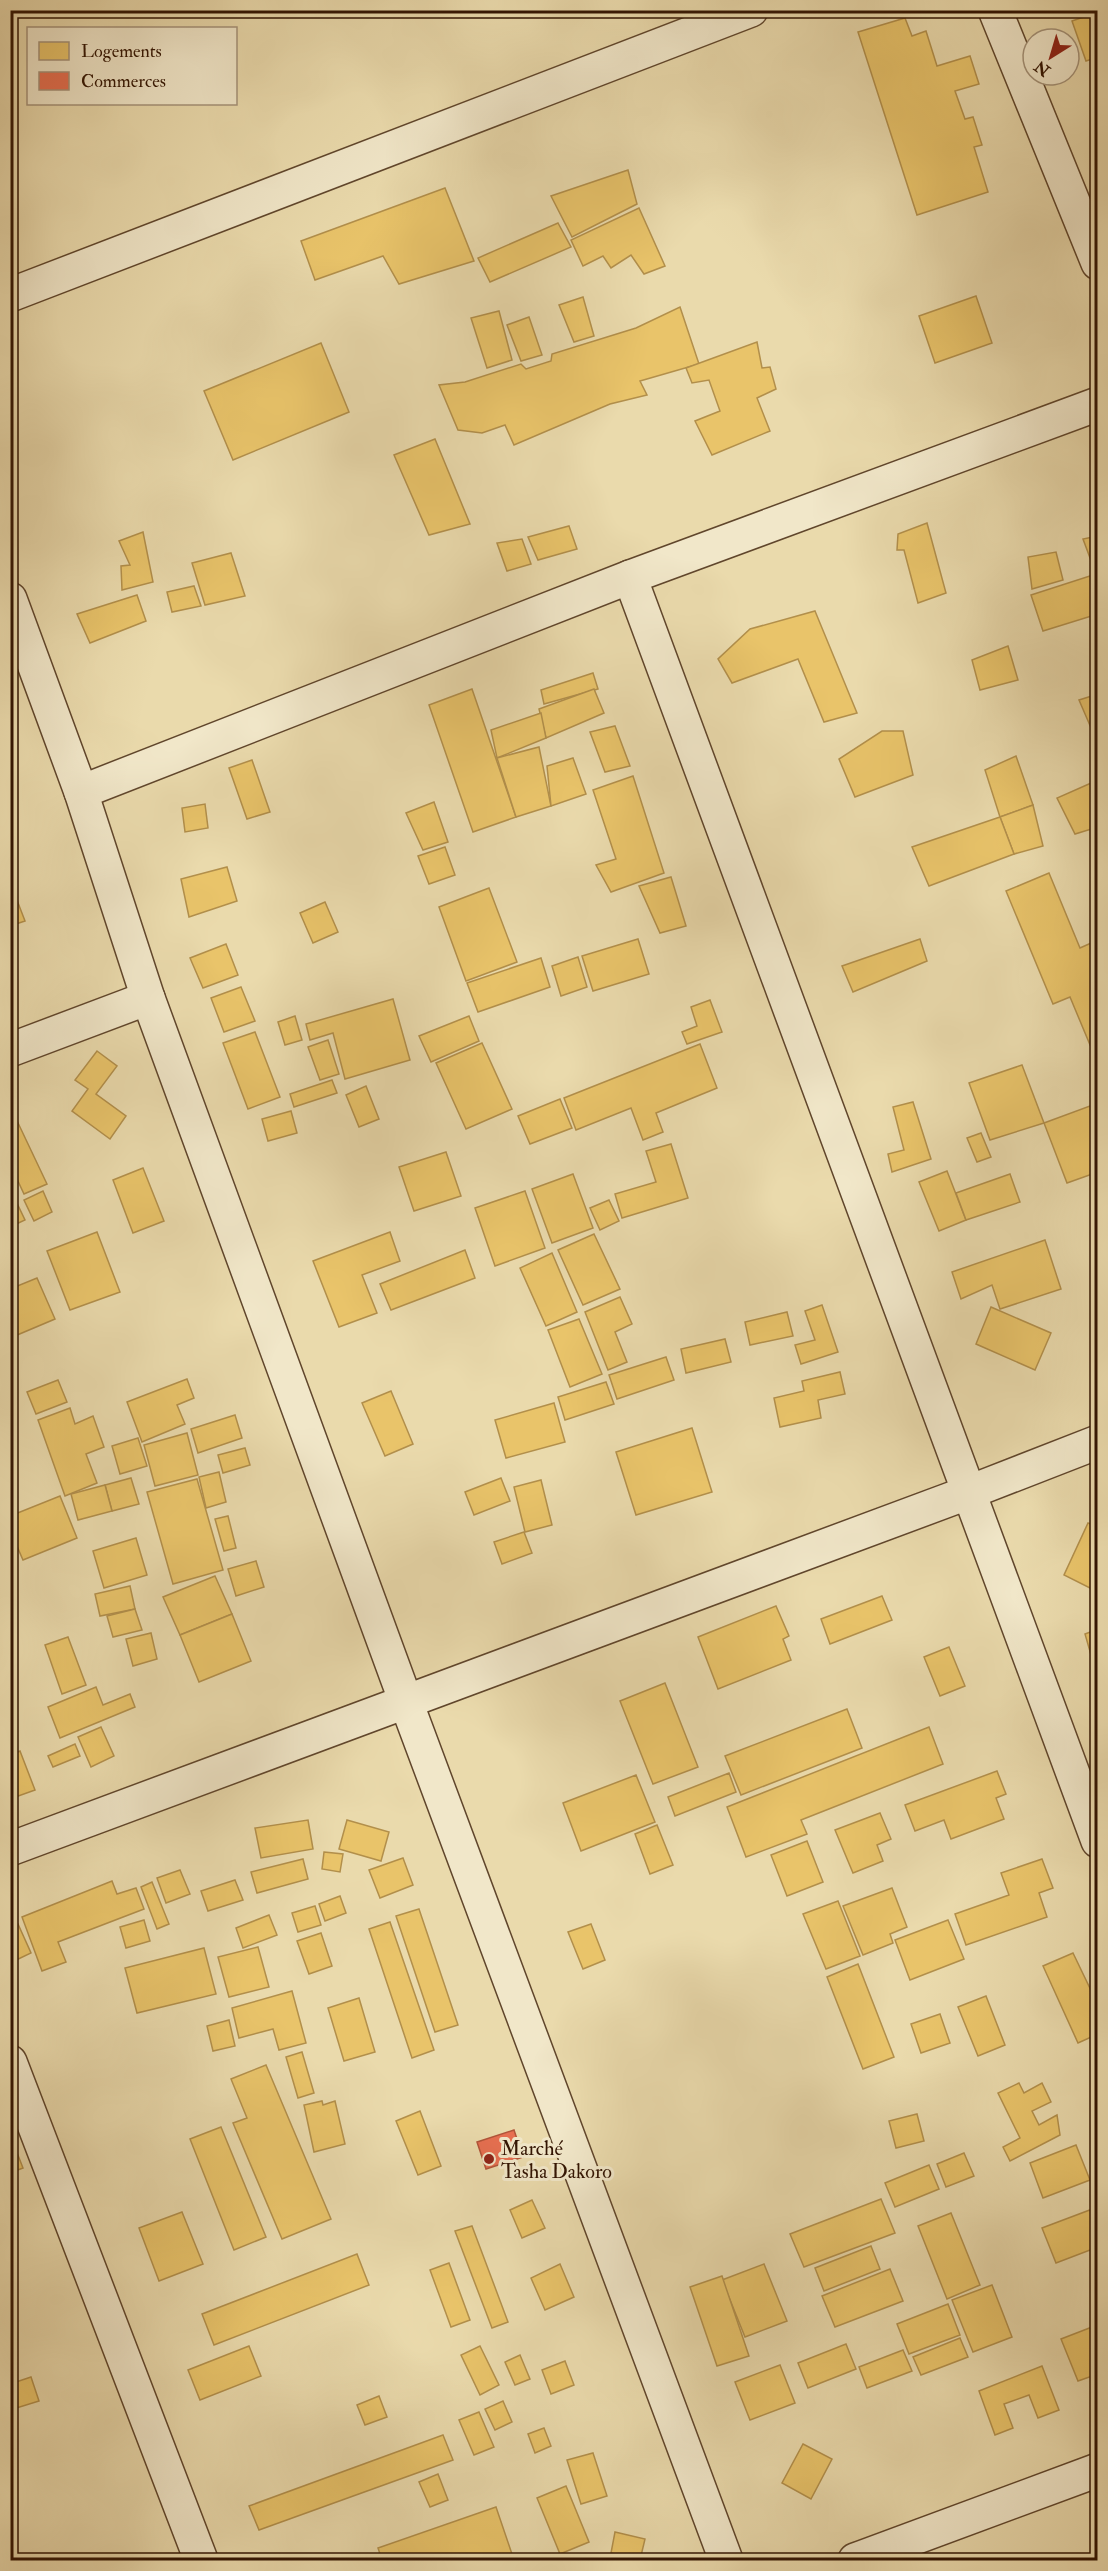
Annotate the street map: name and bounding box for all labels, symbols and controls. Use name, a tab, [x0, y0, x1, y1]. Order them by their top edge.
legend	[27, 27, 237, 105]
north arrow	[1021, 27, 1081, 87]
text: Logements	[81, 40, 162, 63]
text: N	[1030, 55, 1055, 81]
text: Commerces	[81, 70, 166, 93]
place label: Marché Tasha Dakoro	[501, 2136, 612, 2184]
marker: Marché Tasha Dakoro	[482, 2152, 496, 2166]

